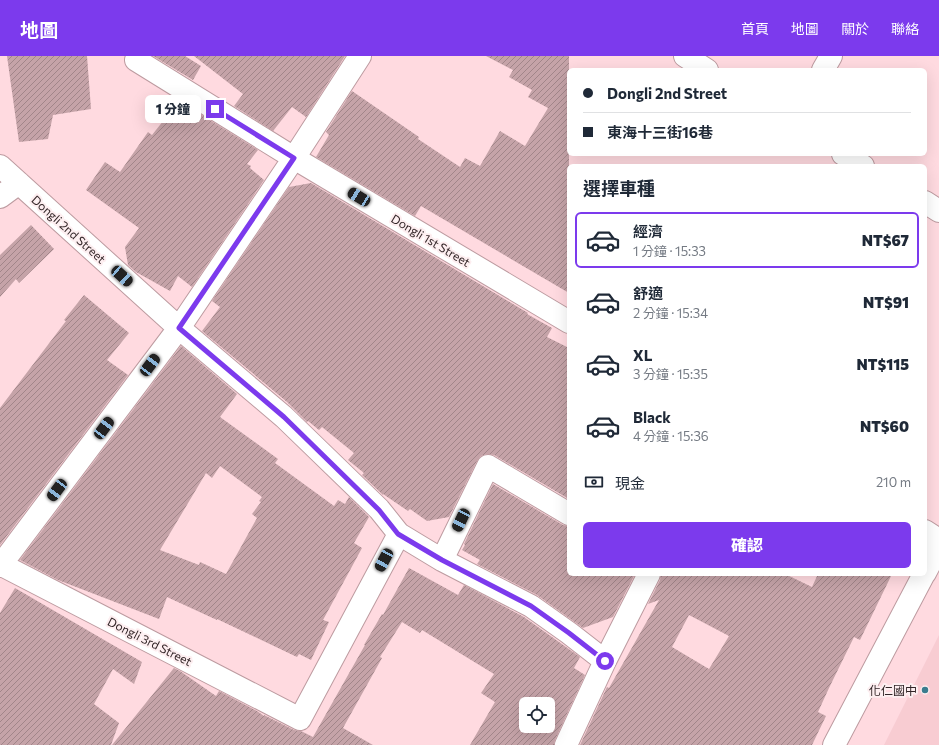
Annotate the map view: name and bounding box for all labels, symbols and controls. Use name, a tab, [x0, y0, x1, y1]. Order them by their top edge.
text: 地圖	[20, 18, 58, 41]
text: 首頁	[741, 20, 769, 37]
text: 地圖	[791, 20, 819, 37]
text: 關於	[841, 20, 869, 37]
text: 聯絡	[891, 20, 919, 37]
text: Dongli 2nd Street	[607, 84, 727, 102]
callout: 1 分鐘	[145, 95, 201, 123]
route end	[206, 100, 224, 118]
text: 1 分鐘	[156, 101, 190, 117]
text: 東海十三街16巷	[607, 123, 713, 141]
text: 選擇車種	[583, 177, 655, 199]
car	[346, 186, 372, 208]
street label: Dongli 2nd Street	[29, 192, 109, 266]
street label: Dongli 1st Street	[389, 211, 473, 269]
icon: car	[585, 222, 621, 258]
text: 經濟	[633, 222, 663, 240]
text: NT$67	[862, 231, 909, 249]
text: 1 分鐘 · 15:33	[633, 243, 706, 259]
car	[109, 264, 135, 288]
icon: car	[585, 284, 621, 320]
text: 舒適	[633, 284, 663, 302]
text: NT$91	[863, 293, 909, 311]
text: 2 分鐘 · 15:34	[633, 305, 708, 321]
icon: car	[585, 346, 621, 382]
text: XL	[633, 346, 652, 364]
car	[138, 352, 162, 378]
text: NT$115	[857, 355, 909, 373]
text: 3 分鐘 · 15:35	[633, 366, 708, 382]
icon: car	[585, 408, 621, 444]
text: Black	[633, 408, 671, 426]
car	[92, 415, 116, 441]
text: NT$60	[860, 417, 909, 435]
text: 4 分鐘 · 15:36	[633, 428, 709, 444]
icon: cash	[583, 471, 605, 493]
text: 現金	[615, 474, 645, 492]
text: 210 m	[876, 474, 911, 490]
car	[45, 477, 69, 503]
car	[450, 507, 472, 533]
button: 確認	[583, 522, 911, 568]
car	[373, 547, 395, 573]
street label: Dongli 3rd Street	[106, 614, 194, 668]
route start	[596, 652, 614, 670]
place label: 化仁國中	[869, 683, 917, 697]
marker: 化仁國中	[920, 685, 930, 695]
map controls	[519, 697, 555, 733]
button: locate	[519, 697, 555, 733]

